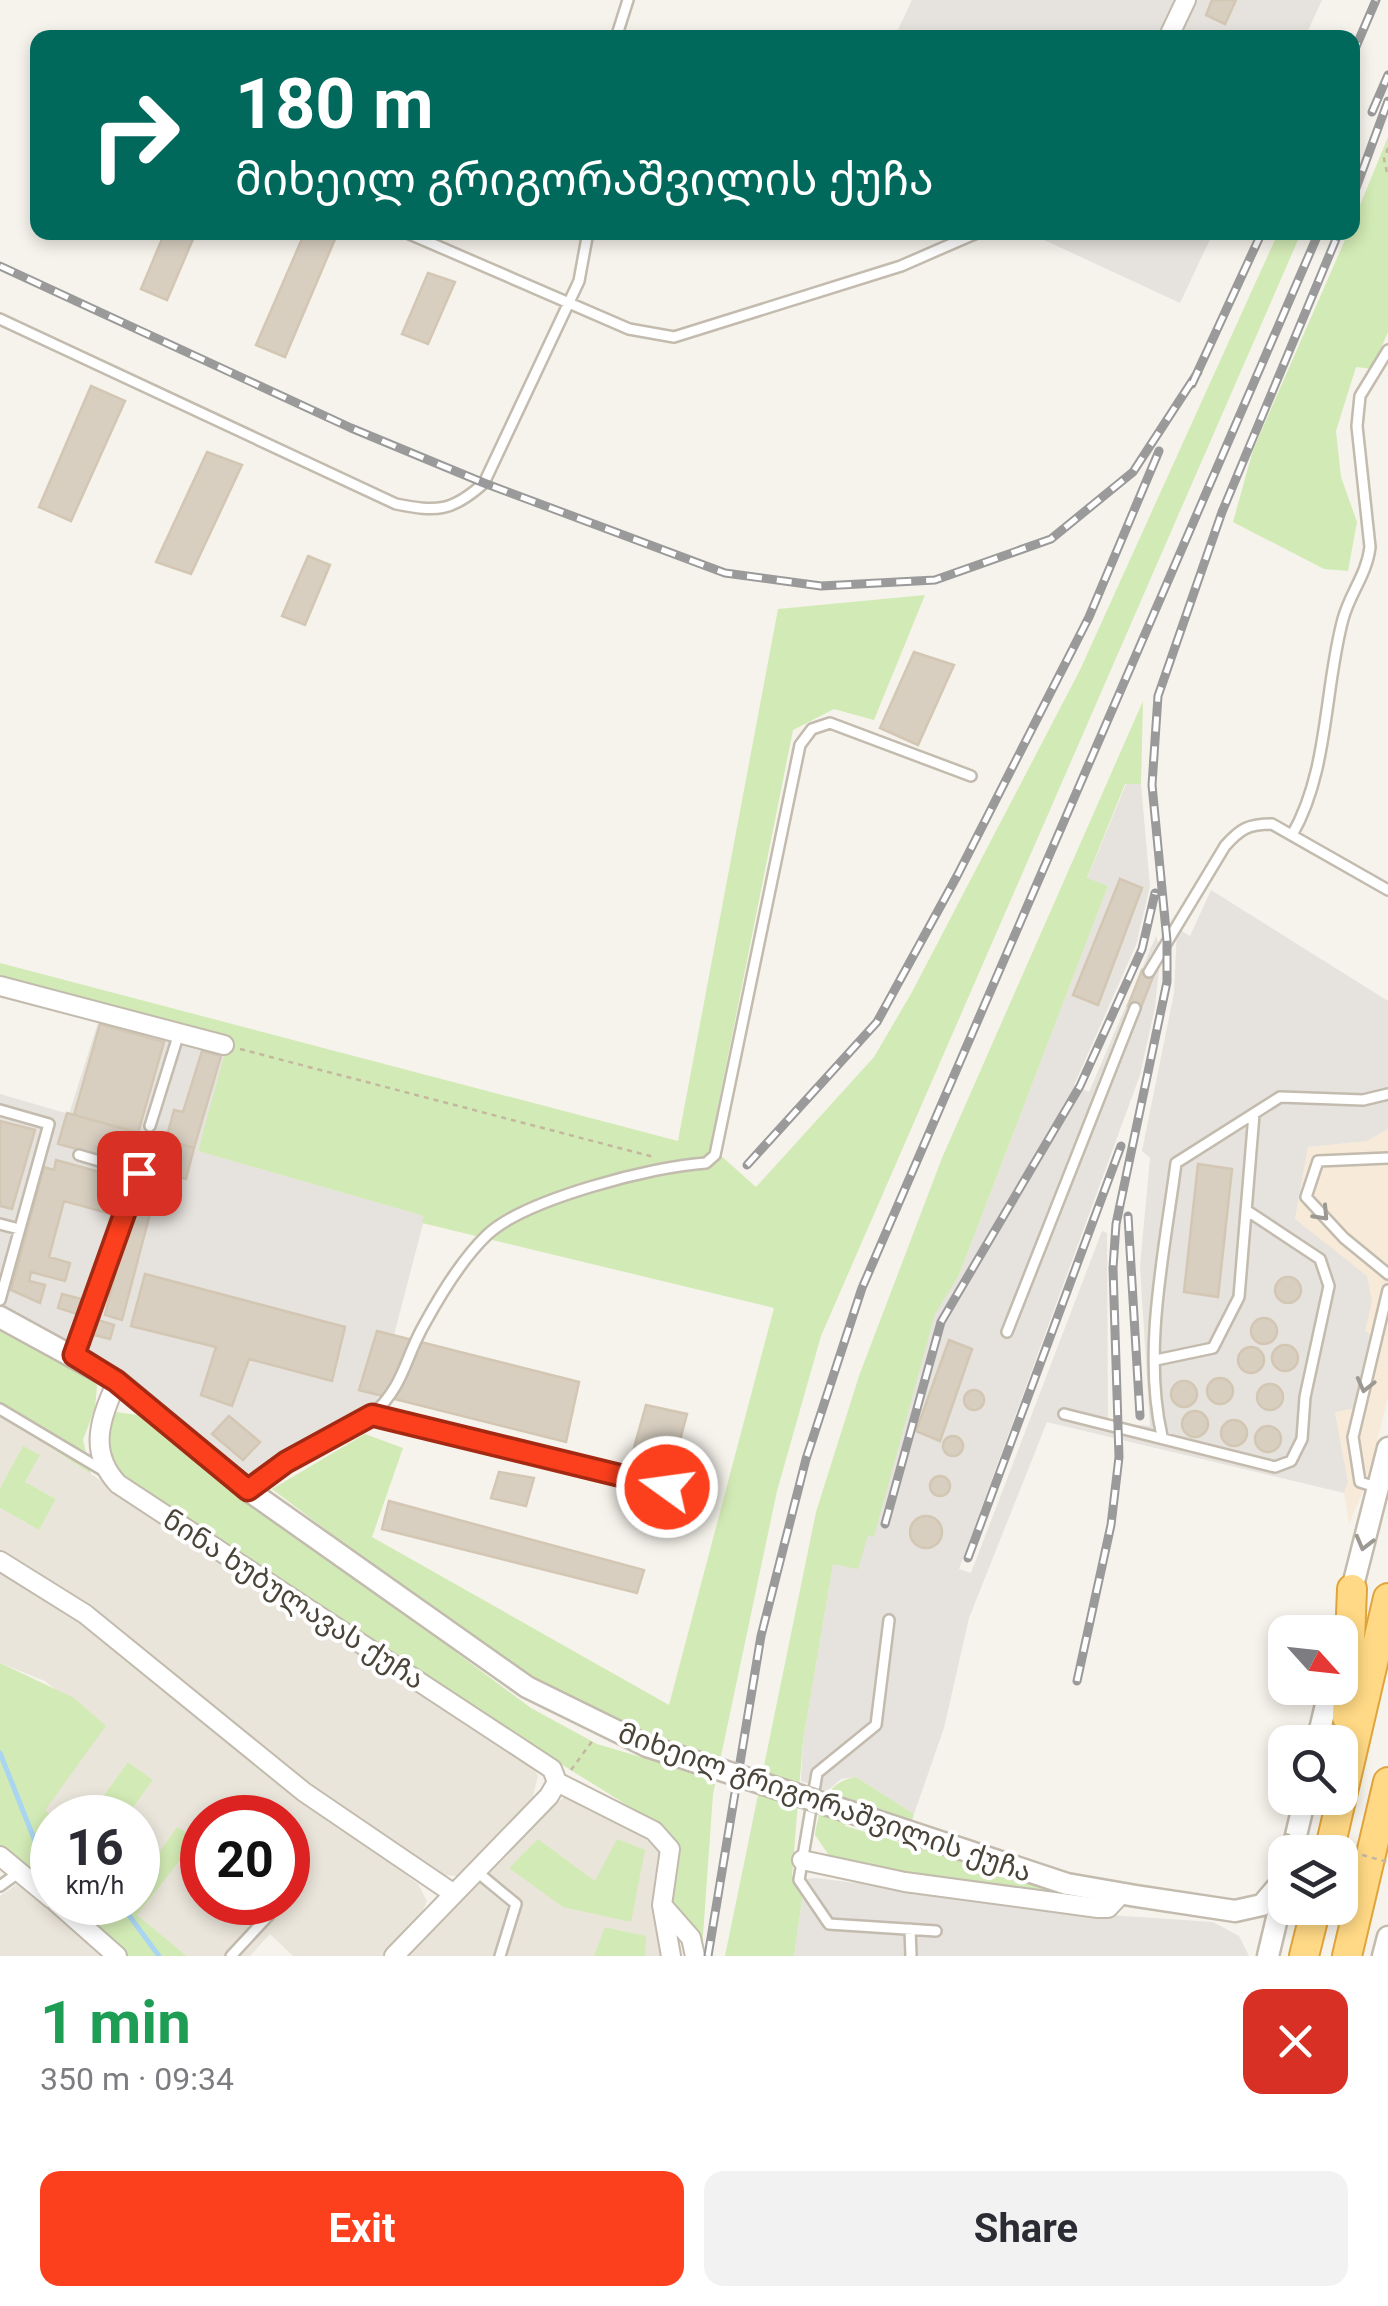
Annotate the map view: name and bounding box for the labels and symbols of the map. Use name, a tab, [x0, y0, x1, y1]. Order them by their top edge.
pin	[97, 1131, 182, 1216]
one-way arrow	[1310, 1203, 1328, 1221]
one-way arrow	[1356, 1376, 1377, 1393]
position arrow	[615, 1435, 719, 1539]
street label: ნინა ხუბულავას ქუჩა	[157, 1502, 431, 1696]
one-way arrow	[1355, 1534, 1376, 1551]
north arrow	[1268, 1615, 1358, 1705]
street label: მიხეილ გრიგორაშვილის ქუჩა	[614, 1716, 1036, 1889]
speed limit sign: 20	[180, 1795, 310, 1925]

